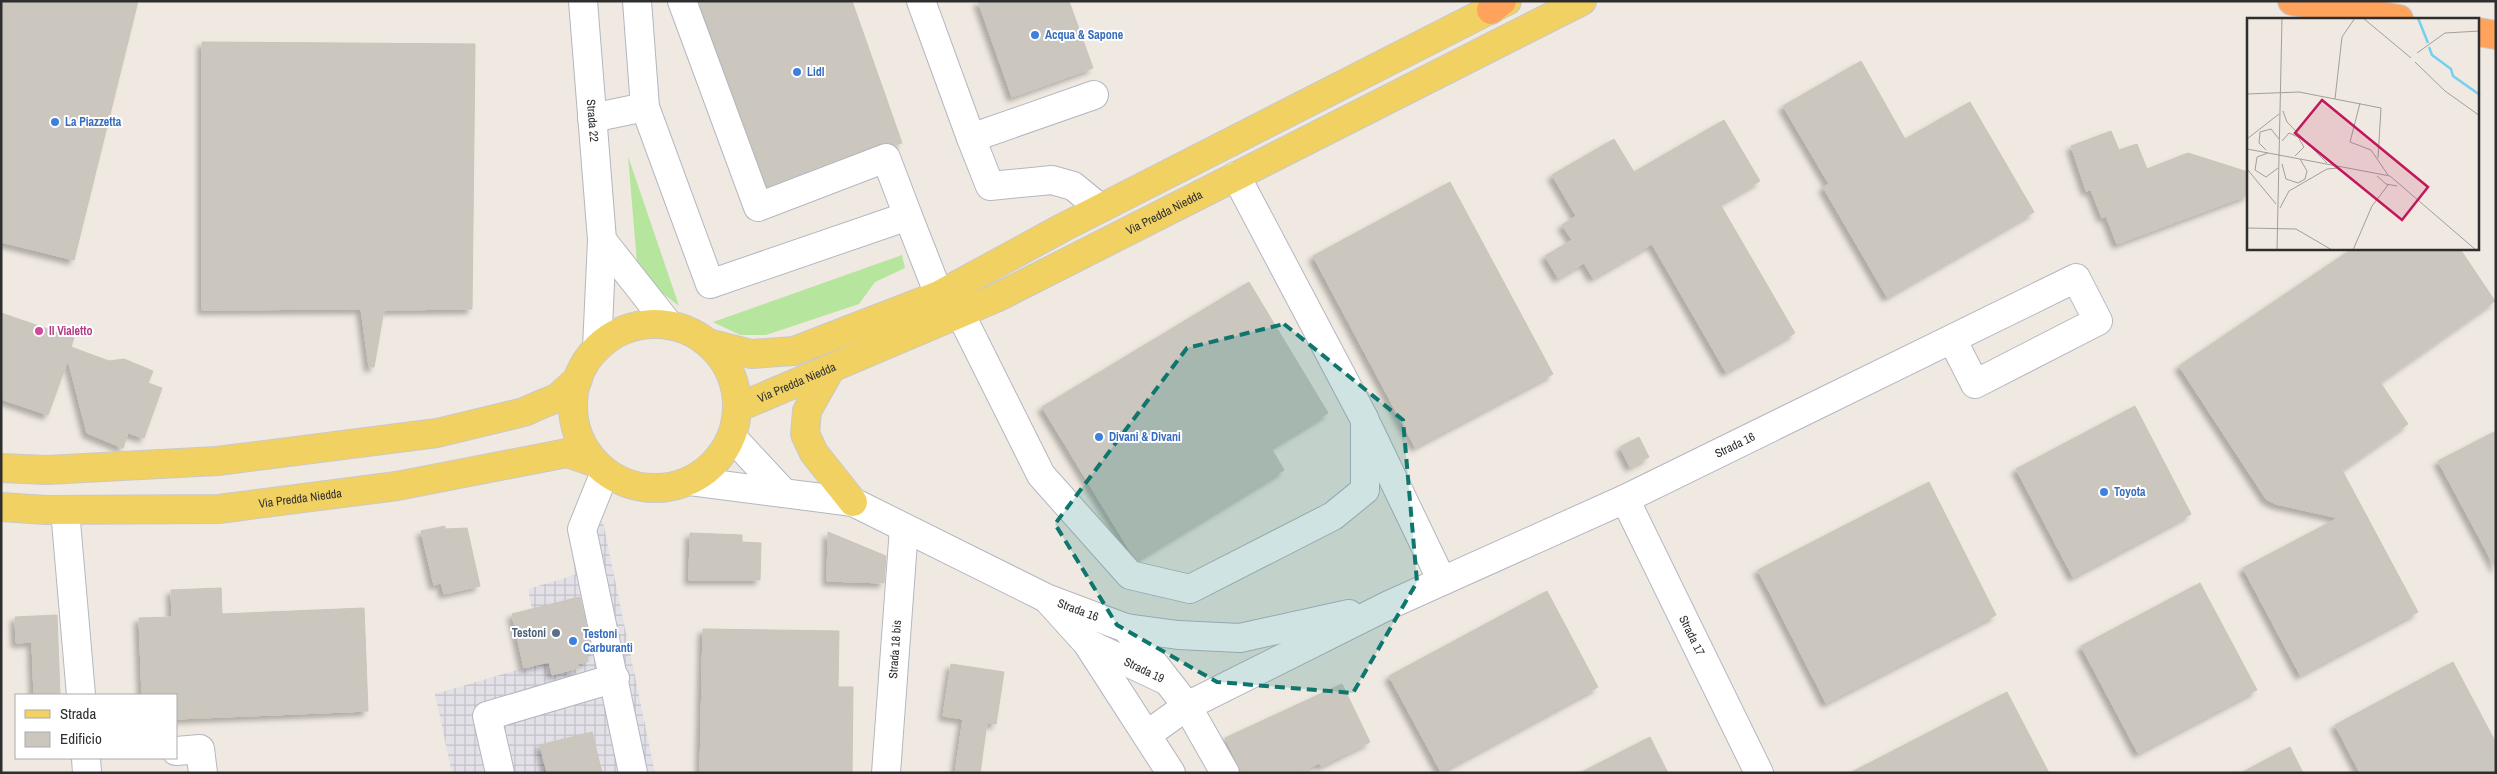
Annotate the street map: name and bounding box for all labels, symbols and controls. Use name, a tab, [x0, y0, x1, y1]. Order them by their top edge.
inset map	[2247, 18, 2480, 250]
place label: Acqua & Sapone	[1045, 27, 1124, 43]
marker: Acqua & Sapone	[1029, 29, 1041, 41]
place label: Lidl	[807, 64, 825, 80]
marker: Lidl	[791, 66, 803, 78]
street label: Strada 22	[583, 99, 602, 143]
place label: La Piazzetta	[65, 114, 122, 130]
marker: La Piazzetta	[49, 116, 61, 128]
street label: Via Predda Niedda	[1123, 186, 1206, 239]
place label: Il Vialetto	[49, 323, 93, 339]
marker: Il Vialetto	[33, 325, 45, 337]
street label: Via Predda Niedda	[755, 359, 839, 406]
place label: Divani & Divani	[1109, 429, 1181, 445]
street label: Strada 16	[1712, 429, 1758, 462]
marker: Divani & Divani	[1093, 431, 1105, 443]
place label: Toyota	[2114, 484, 2146, 500]
street label: Via Predda Niedda	[258, 485, 343, 512]
marker: Toyota	[2098, 486, 2110, 498]
street label: Strada 16	[1055, 595, 1101, 625]
street label: Strada 17	[1675, 613, 1709, 659]
street label: Strada 18 bis	[885, 619, 905, 679]
place label: Testoni	[512, 625, 546, 641]
place label: Testoni Carburanti	[583, 626, 633, 656]
marker: Testoni	[550, 627, 562, 639]
marker: Testoni Carburanti	[567, 635, 579, 647]
street label: Strada 19	[1121, 654, 1167, 686]
legend	[15, 694, 178, 759]
text: Strada	[60, 703, 96, 724]
text: Edificio	[60, 728, 102, 749]

